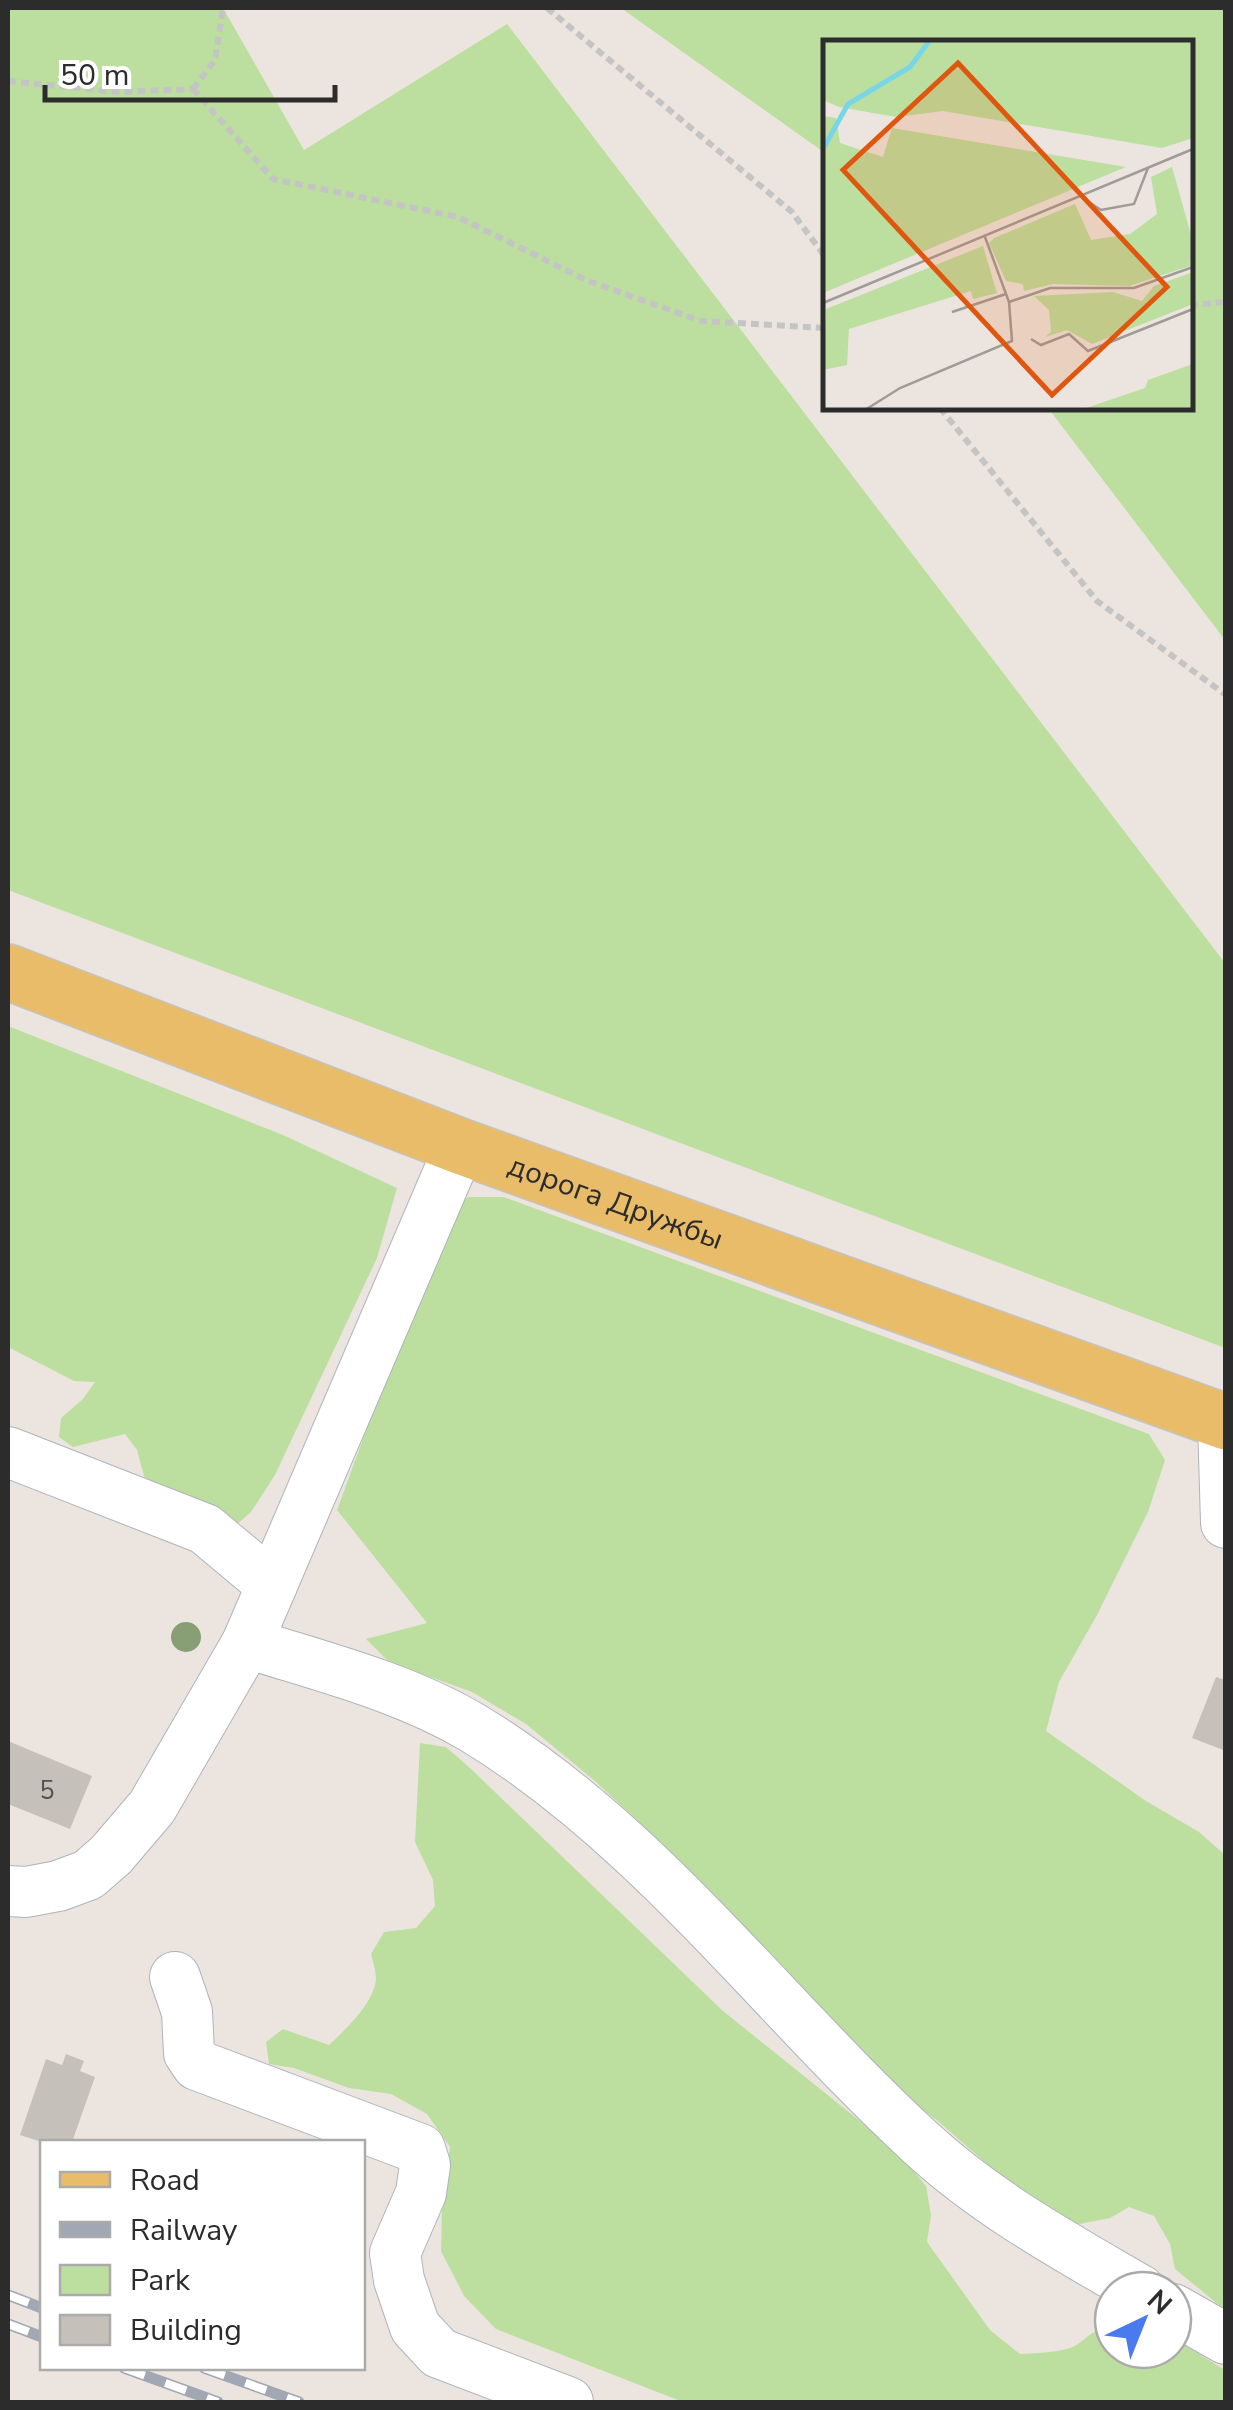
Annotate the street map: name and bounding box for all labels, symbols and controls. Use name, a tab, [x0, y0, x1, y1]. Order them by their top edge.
scale bar	[45, 40, 335, 102]
inset map	[823, 40, 1193, 410]
text: 50 m	[60, 55, 129, 96]
street label: дорога Дружбы	[503, 1145, 729, 1260]
house number: 5	[39, 1774, 55, 1808]
legend	[40, 2140, 365, 2370]
text: Road	[130, 2160, 200, 2201]
text: Railway	[130, 2210, 238, 2251]
text: Park	[130, 2260, 191, 2301]
north arrow	[1093, 2270, 1193, 2370]
text: N	[1139, 2281, 1180, 2323]
text: Building	[130, 2310, 242, 2351]

